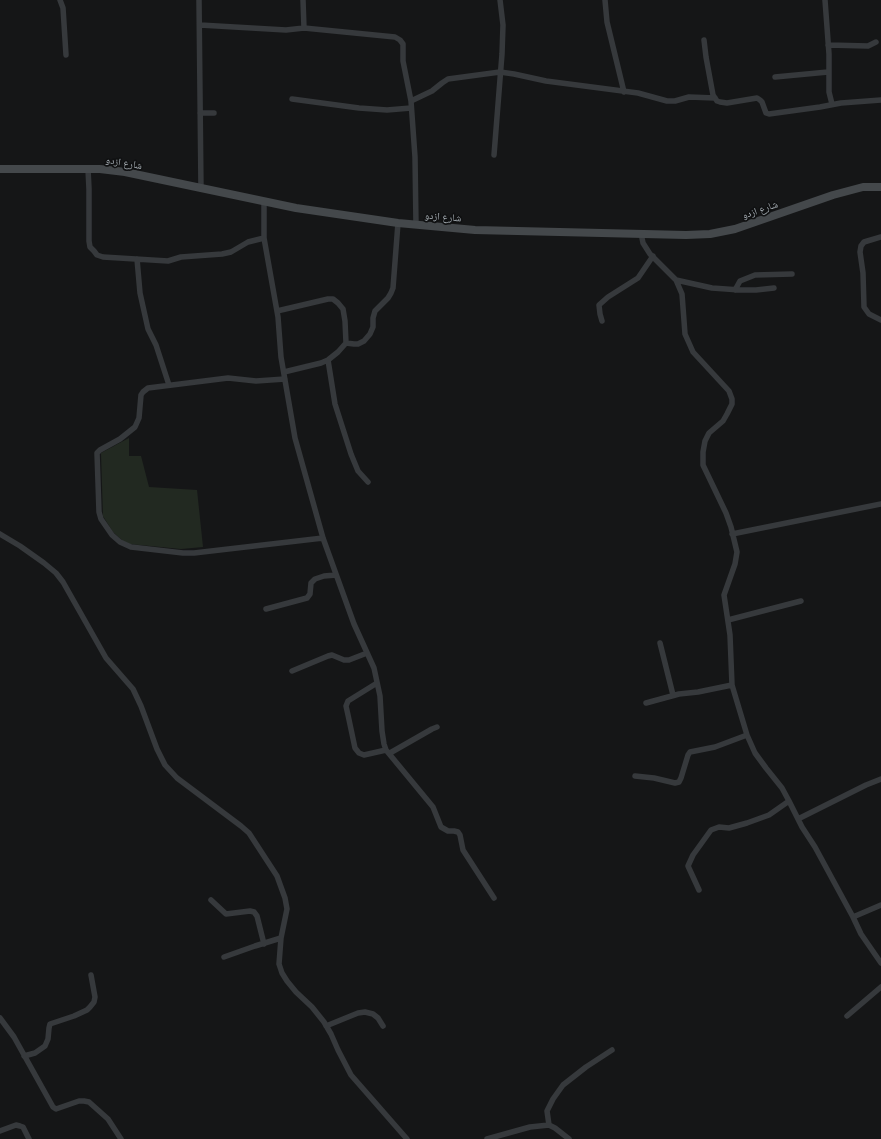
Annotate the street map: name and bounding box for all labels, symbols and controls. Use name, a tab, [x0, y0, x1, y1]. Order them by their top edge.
street label: شارع ازدو	[105, 154, 143, 172]
street label: شارع ازدو	[741, 198, 779, 222]
street label: شارع ازدو	[424, 209, 462, 225]

